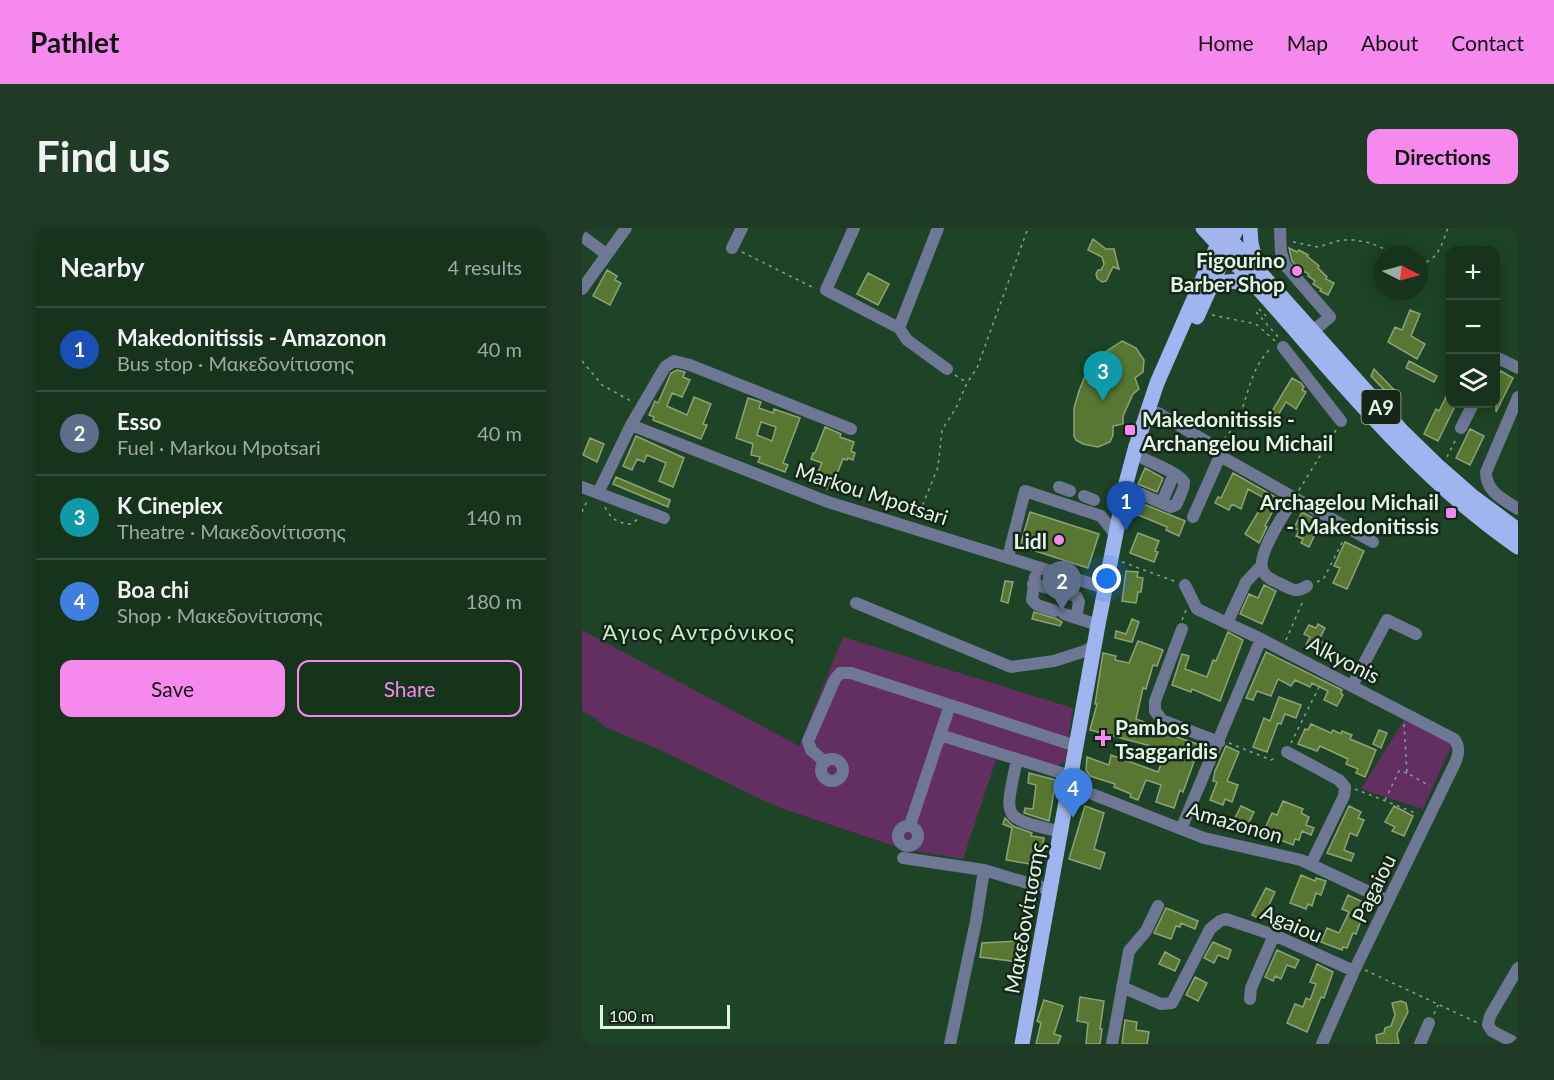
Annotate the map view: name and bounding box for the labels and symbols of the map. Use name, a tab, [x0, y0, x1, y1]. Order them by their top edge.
north arrow	[1374, 246, 1428, 300]
place label: Figourino Barber Shop	[1170, 247, 1285, 296]
marker: Figourino Barber Shop	[1290, 264, 1304, 278]
pin: 3	[1084, 352, 1122, 401]
road number: A9	[1362, 390, 1400, 424]
place label: Makedonitissis - Archangelou Michail	[1141, 406, 1333, 455]
marker: Makedonitissis - Archangelou Michail	[1123, 423, 1137, 437]
street label: Markou Mpotsari	[793, 457, 951, 529]
pin: 1	[1106, 482, 1146, 531]
place label: Archagelou Michail - Makedonitissis	[1259, 489, 1439, 538]
marker: Archagelou Michail - Makedonitissis	[1444, 506, 1458, 520]
place label: Lidl	[1014, 528, 1047, 553]
marker: Lidl	[1052, 533, 1066, 547]
pin: 2	[1042, 562, 1082, 611]
your location	[1092, 564, 1121, 593]
district label: Άγιος Αντρόνικος	[602, 618, 796, 645]
street label: Alkyonis	[1304, 630, 1384, 688]
place label: Pambos Tsaggaridis	[1115, 714, 1218, 763]
marker: Pambos Tsaggaridis	[1096, 731, 1110, 745]
pin: 4	[1054, 768, 1092, 818]
street label: Amazonon	[1184, 796, 1286, 848]
street label: Μακεδονίτισσης	[998, 840, 1050, 995]
street label: Pagaiou	[1346, 850, 1400, 926]
street label: Agaiou	[1258, 899, 1326, 947]
scale bar	[600, 1002, 730, 1030]

